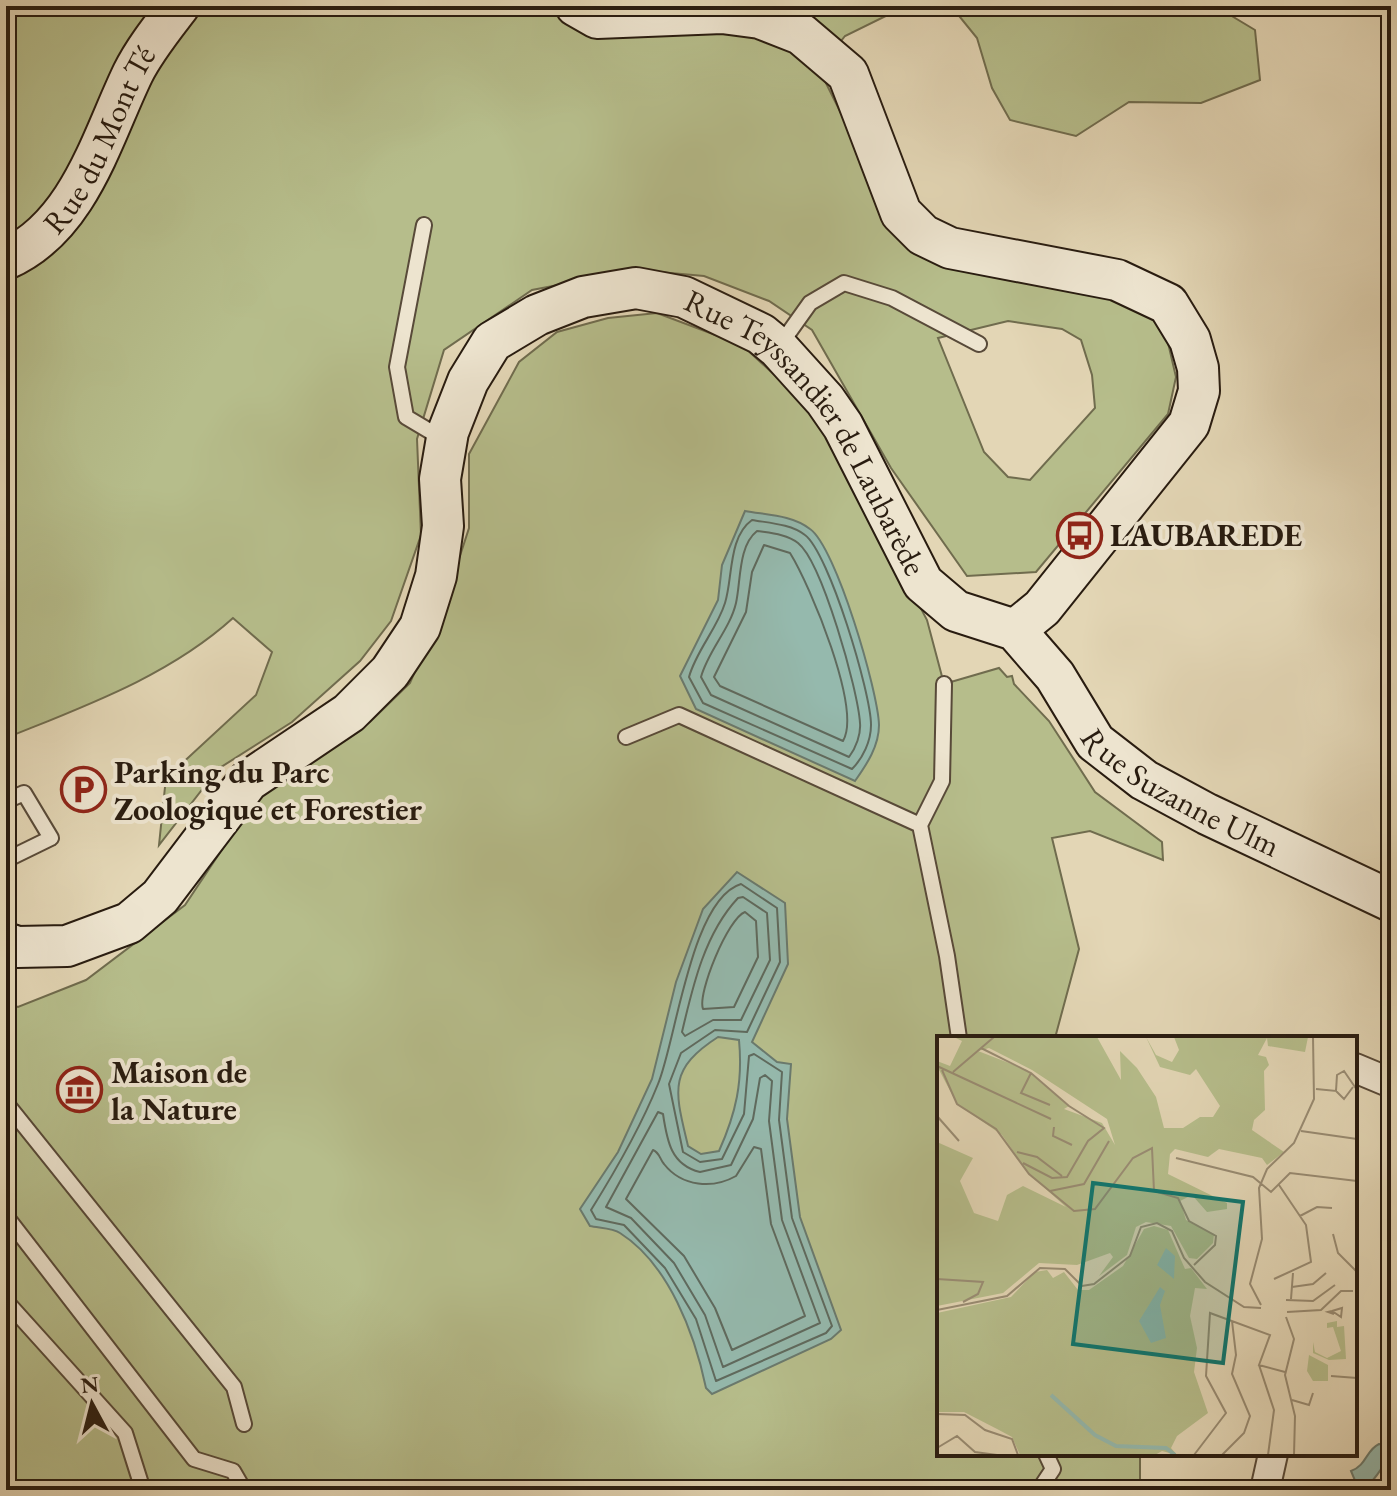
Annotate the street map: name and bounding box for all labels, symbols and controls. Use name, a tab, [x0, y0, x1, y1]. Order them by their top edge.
street label: Rue du Mont Té	[33, 37, 165, 243]
street label: Rue Teyssandier de Laubarède	[678, 279, 937, 582]
bus stop icon: LAUBAREDE	[1055, 511, 1103, 559]
place label: LAUBAREDE	[1110, 514, 1302, 556]
street label: Rue Suzanne Ulm	[1071, 721, 1287, 866]
place label: Parking du Parc Zoologique et Forestier	[114, 751, 423, 830]
parking icon: Parking du Parc Zoologique et Forestier	[59, 766, 107, 814]
inset map	[937, 1036, 1357, 1456]
place label: Maison de la Nature	[111, 1051, 247, 1130]
museum icon: Maison de la Nature	[56, 1066, 104, 1114]
north arrow	[52, 1364, 132, 1444]
text: N	[79, 1369, 100, 1400]

